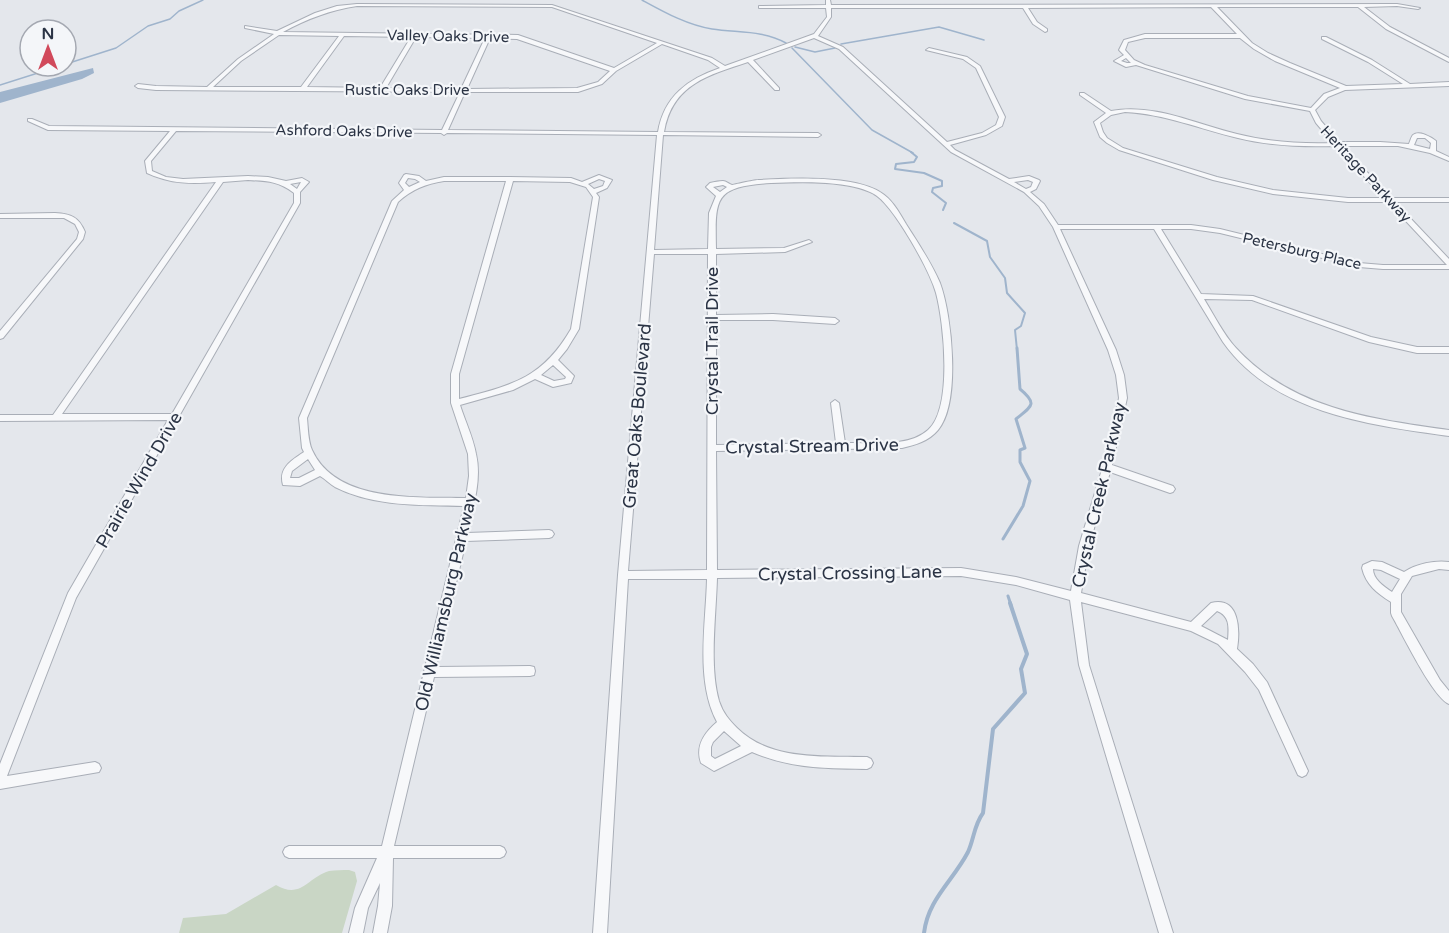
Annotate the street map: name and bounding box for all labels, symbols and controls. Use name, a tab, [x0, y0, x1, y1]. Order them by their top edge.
north arrow	[18, 18, 78, 78]
text: N	[42, 24, 54, 44]
street label: Valley Oaks Drive	[387, 26, 509, 46]
street label: Rustic Oaks Drive	[345, 81, 469, 99]
street label: Ashford Oaks Drive	[275, 121, 413, 141]
street label: Heritage Parkway	[1317, 122, 1415, 226]
street label: Petersburg Place	[1241, 229, 1363, 273]
street label: Crystal Trail Drive	[701, 267, 723, 415]
street label: Great Oaks Boulevard	[618, 322, 656, 510]
street label: Crystal Creek Parkway	[1067, 400, 1131, 590]
street label: Prairie Wind Drive	[91, 408, 187, 552]
street label: Crystal Stream Drive	[725, 433, 899, 459]
street label: Old Williamsburg Parkway	[410, 490, 482, 713]
street label: Crystal Crossing Lane	[758, 560, 942, 586]

